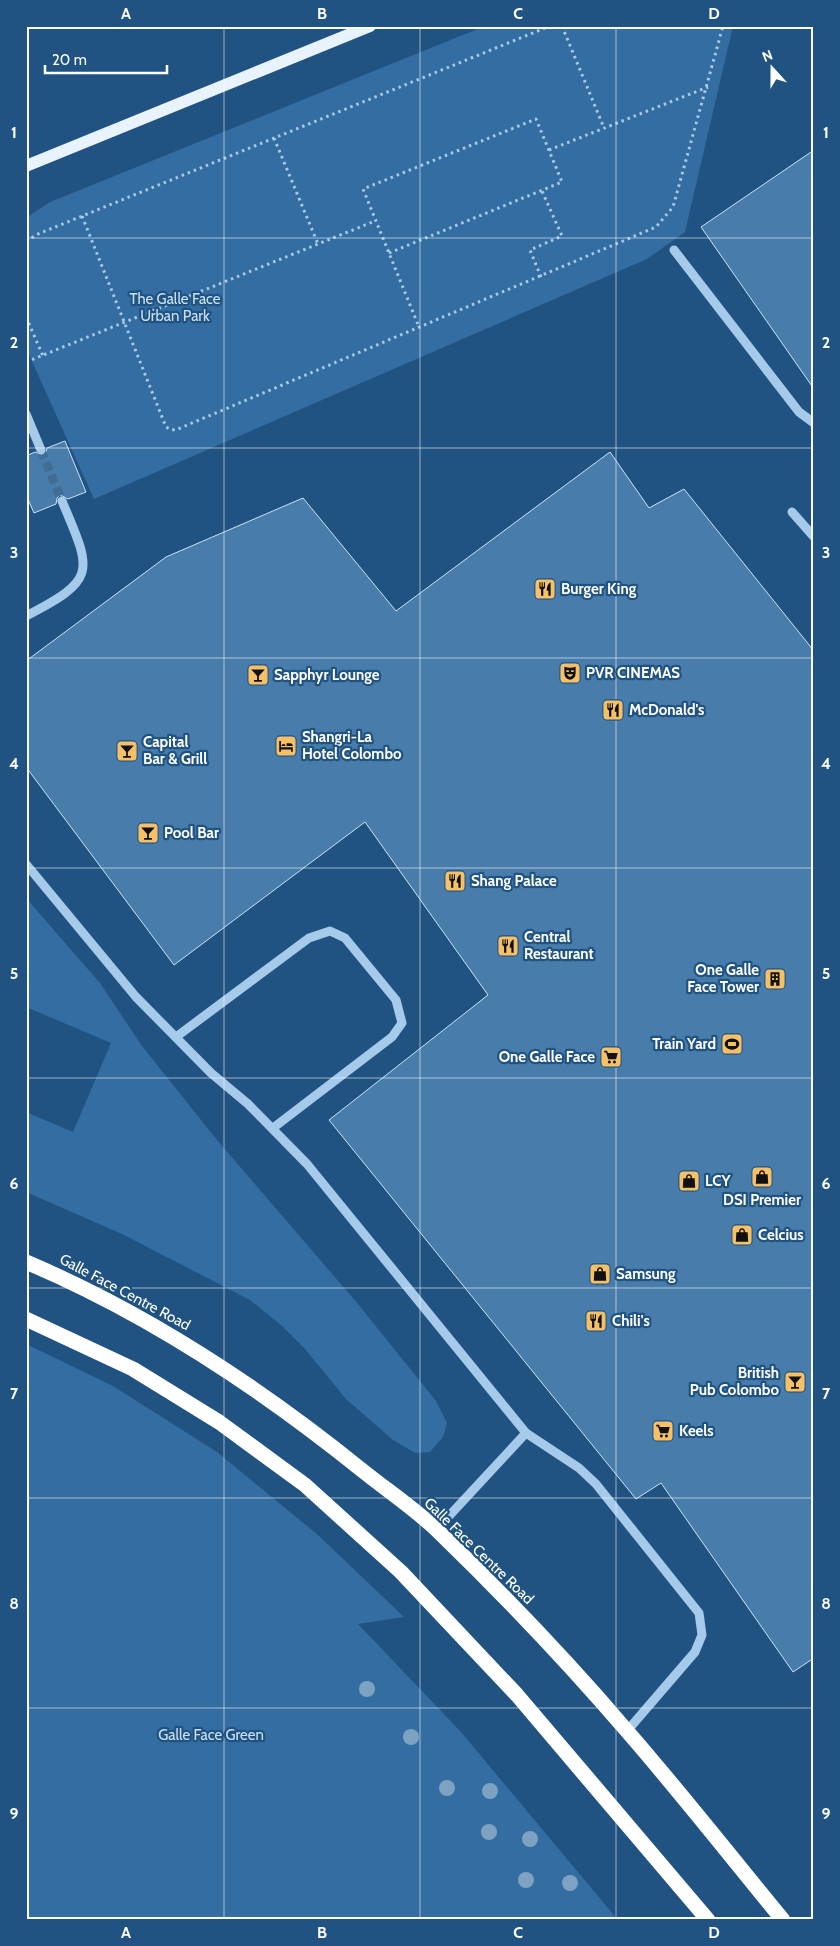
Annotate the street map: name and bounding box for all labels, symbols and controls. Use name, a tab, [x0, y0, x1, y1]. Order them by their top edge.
text: A	[121, 4, 131, 23]
text: B	[317, 4, 327, 23]
text: C	[513, 4, 523, 23]
text: D	[708, 4, 720, 23]
scale bar	[45, 42, 168, 74]
north arrow	[748, 42, 798, 92]
text: N	[759, 46, 775, 66]
text: 20 m	[52, 51, 87, 69]
text: 1	[11, 123, 17, 142]
text: 1	[823, 123, 829, 142]
park label: The Galle Face Urban Park	[129, 290, 221, 325]
text: 2	[10, 333, 18, 352]
text: 2	[822, 333, 830, 352]
text: 3	[10, 543, 18, 562]
text: 3	[822, 543, 830, 562]
restaurant icon: Burger King	[533, 577, 557, 601]
place label: Burger King	[561, 580, 637, 598]
theatre icon: PVR CINEMAS	[558, 661, 582, 685]
bar icon: Sapphyr Lounge	[246, 663, 270, 687]
place label: PVR CINEMAS	[586, 664, 680, 682]
place label: Sapphyr Lounge	[274, 666, 380, 684]
restaurant icon: McDonald's	[601, 698, 625, 722]
place label: McDonald's	[629, 701, 704, 719]
place label: Shangri-La Hotel Colombo	[302, 728, 402, 763]
place label: Capital Bar & Grill	[143, 733, 207, 768]
hotel icon: Shangri-La Hotel Colombo	[274, 734, 298, 758]
bar icon: Capital Bar & Grill	[115, 739, 139, 763]
text: 4	[9, 754, 19, 773]
text: 4	[821, 754, 831, 773]
bar icon: Pool Bar	[136, 821, 160, 845]
place label: Pool Bar	[164, 824, 219, 842]
restaurant icon: Shang Palace	[443, 869, 467, 893]
place label: Shang Palace	[471, 872, 557, 890]
place label: Central Restaurant	[524, 928, 594, 963]
restaurant icon: Central Restaurant	[496, 934, 520, 958]
place label: One Galle Face Tower	[687, 961, 759, 996]
text: 5	[10, 964, 18, 983]
text: 5	[822, 964, 830, 983]
building icon: One Galle Face Tower	[763, 967, 787, 991]
sports icon: Train Yard	[720, 1032, 744, 1056]
place label: Train Yard	[652, 1035, 716, 1053]
supermarket icon: One Galle Face	[599, 1045, 623, 1069]
place label: One Galle Face	[499, 1048, 595, 1066]
shop icon: DSI Premier	[750, 1165, 774, 1189]
shop icon: LCY	[677, 1169, 701, 1193]
place label: LCY	[705, 1172, 731, 1190]
text: 6	[10, 1174, 19, 1193]
text: 6	[822, 1174, 831, 1193]
place label: DSI Premier	[723, 1191, 801, 1209]
shop icon: Celcius	[730, 1223, 754, 1247]
place label: Celcius	[758, 1226, 804, 1244]
street label: Galle Face Centre Road	[57, 1250, 193, 1334]
shop icon: Samsung	[588, 1262, 612, 1286]
place label: Samsung	[616, 1265, 676, 1283]
restaurant icon: Chili's	[584, 1309, 608, 1333]
place label: Chili's	[612, 1312, 650, 1330]
place label: British Pub Colombo	[690, 1364, 779, 1399]
bar icon: British Pub Colombo	[783, 1370, 807, 1394]
text: 7	[10, 1384, 19, 1403]
text: 7	[822, 1384, 831, 1403]
supermarket icon: Keels	[651, 1419, 675, 1443]
place label: Keels	[679, 1422, 714, 1440]
street label: Galle Face Centre Road	[420, 1494, 538, 1608]
text: 8	[9, 1594, 19, 1613]
text: 8	[821, 1594, 831, 1613]
park label: Galle Face Green	[158, 1726, 264, 1744]
text: 9	[10, 1804, 19, 1823]
text: 9	[822, 1804, 831, 1823]
text: A	[121, 1923, 131, 1942]
text: B	[317, 1923, 327, 1942]
text: C	[513, 1923, 523, 1942]
text: D	[708, 1923, 720, 1942]

